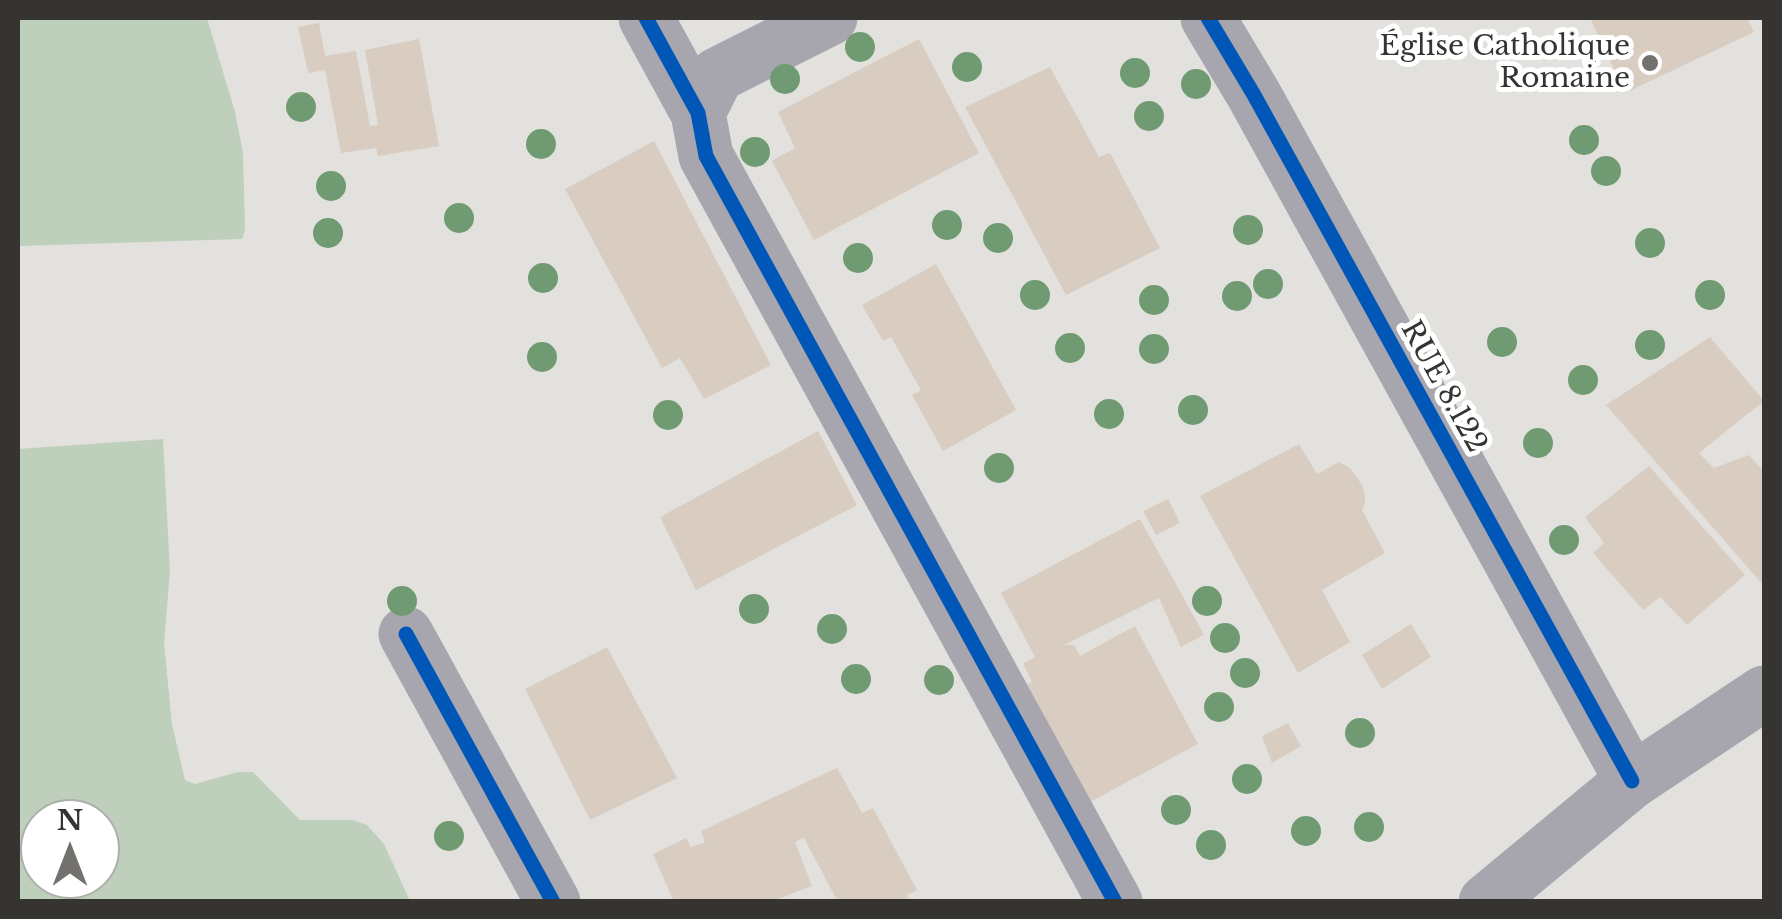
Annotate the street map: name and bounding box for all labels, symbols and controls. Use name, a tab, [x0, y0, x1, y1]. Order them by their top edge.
place label: Église Catholique Romaine	[1380, 30, 1630, 96]
marker: Église Catholique Romaine	[1639, 52, 1661, 74]
street label: RUE 8.122	[1393, 315, 1493, 459]
north arrow	[20, 799, 120, 899]
text: N	[57, 803, 83, 838]

